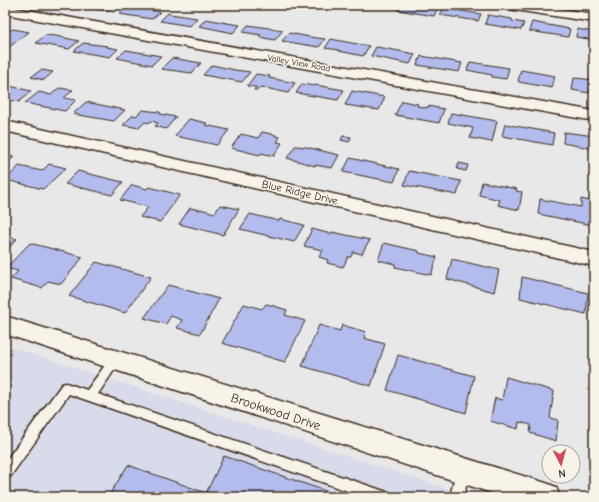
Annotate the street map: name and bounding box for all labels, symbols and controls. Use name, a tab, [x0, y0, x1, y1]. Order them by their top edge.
street label: Valley View Road	[267, 53, 331, 73]
street label: Blue Ridge Drive	[261, 177, 340, 208]
street label: Brookwood Drive	[229, 390, 323, 433]
north arrow	[541, 444, 581, 484]
text: N	[558, 467, 566, 480]

